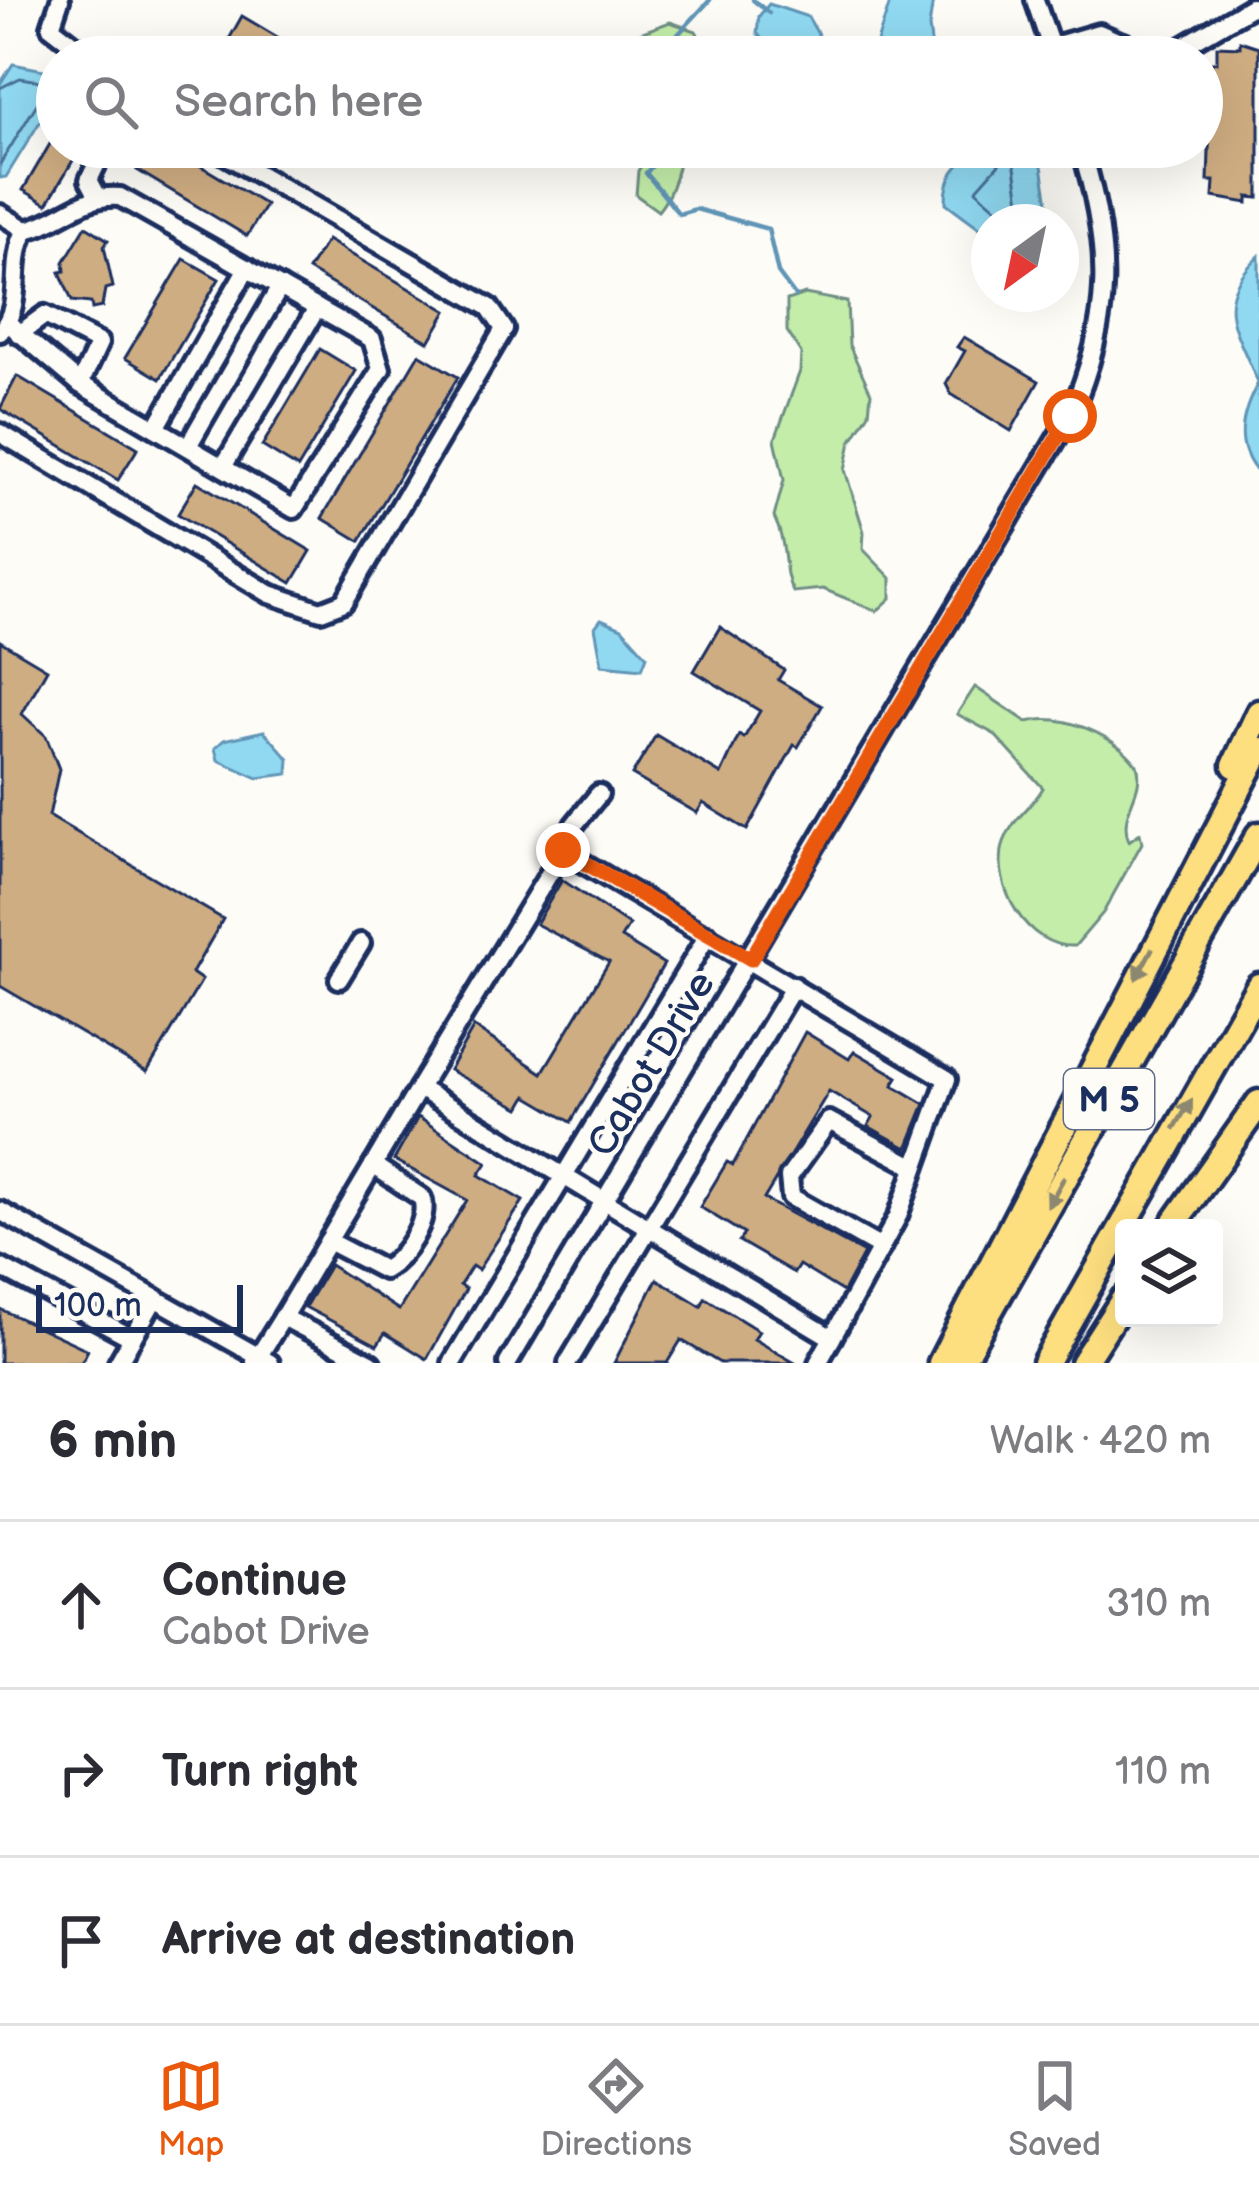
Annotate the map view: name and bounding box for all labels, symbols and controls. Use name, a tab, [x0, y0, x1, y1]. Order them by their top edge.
search box	[36, 36, 1223, 168]
icon: search	[78, 69, 144, 135]
text: Search here	[174, 75, 423, 130]
north arrow	[971, 204, 1079, 312]
route start	[1043, 389, 1097, 443]
route end	[536, 823, 590, 877]
one-way arrow	[1135, 946, 1155, 981]
street label: Cabot Drive	[579, 963, 726, 1165]
road number: M 5	[1064, 1069, 1154, 1129]
one-way arrow	[1172, 1097, 1193, 1131]
one-way arrow	[1046, 1175, 1067, 1210]
map controls	[1115, 1219, 1223, 1327]
button: layers	[1115, 1219, 1223, 1327]
scale bar	[36, 1279, 243, 1332]
text: 100 m	[54, 1286, 142, 1326]
text: 6 min	[48, 1411, 177, 1472]
text: Walk · 420 m	[990, 1418, 1211, 1465]
text: Continue	[162, 1554, 347, 1609]
icon: ahead	[48, 1572, 114, 1638]
text: 310 m	[1106, 1581, 1211, 1628]
text: Cabot Drive	[162, 1609, 370, 1656]
icon: right	[48, 1740, 114, 1806]
text: Turn right	[162, 1745, 358, 1800]
text: 110 m	[1115, 1749, 1211, 1796]
icon: arrive	[48, 1908, 114, 1974]
text: Arrive at destination	[162, 1913, 575, 1968]
tab: Map	[158, 2053, 224, 2165]
tab: Directions	[541, 2053, 692, 2165]
tab: Saved	[1008, 2053, 1101, 2165]

